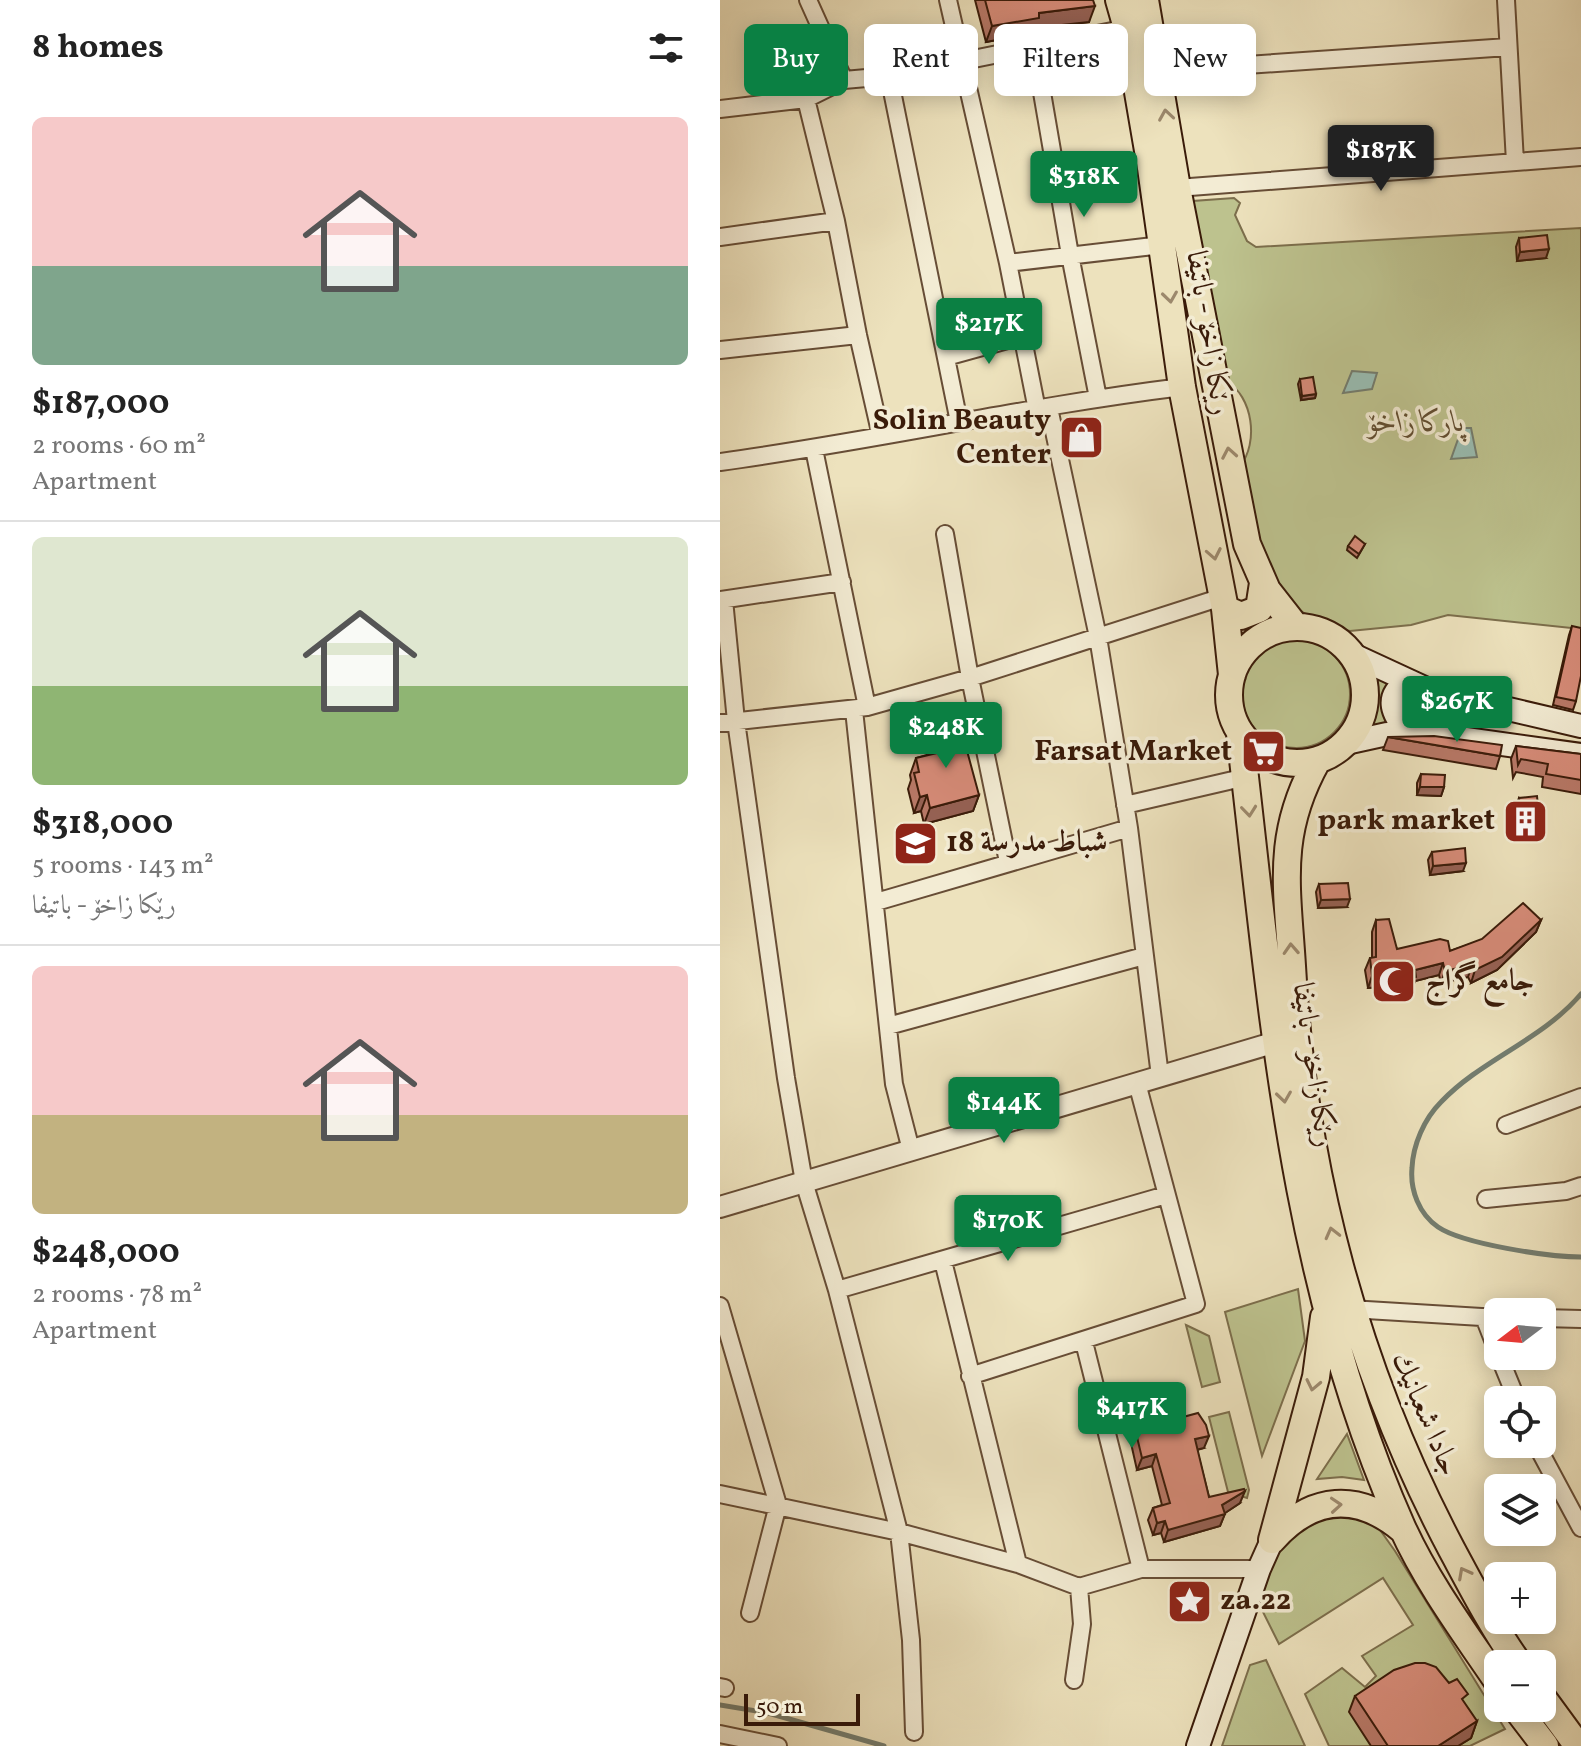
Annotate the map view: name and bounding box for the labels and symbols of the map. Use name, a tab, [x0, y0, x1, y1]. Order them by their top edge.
one-way arrow	[1158, 108, 1175, 122]
pin: $187K	[1325, 125, 1437, 193]
pin: $318K	[1028, 151, 1140, 219]
street label: رێکا زاخۆ - باتیفا	[1174, 248, 1242, 418]
one-way arrow	[1161, 291, 1178, 304]
pin: $217K	[933, 298, 1045, 366]
place label: Solin Beauty Center	[873, 400, 1051, 476]
park label: پارکا زاخۆ	[1365, 402, 1467, 444]
shop icon: Solin Beauty Center	[1058, 414, 1106, 462]
one-way arrow	[1222, 446, 1239, 460]
one-way arrow	[1204, 547, 1221, 560]
pin: $267K	[1401, 676, 1513, 744]
pin: $248K	[890, 702, 1002, 770]
supermarket icon: Farsat Market	[1239, 728, 1287, 776]
place label: Farsat Market	[1034, 731, 1232, 773]
building icon: park market	[1502, 797, 1550, 845]
place label: park market	[1317, 800, 1495, 842]
one-way arrow	[1241, 805, 1258, 818]
school or university icon: 18 شباط مدرسة	[891, 819, 939, 867]
place label: 18 شباط مدرسة	[946, 822, 1108, 864]
one-way arrow	[1282, 942, 1299, 955]
mosque icon: جامع گراج	[1370, 958, 1418, 1006]
place label: جامع گراج	[1425, 960, 1534, 1007]
street label: رێکا زاخۆ - باتیفا	[1281, 980, 1345, 1150]
pin: $144K	[948, 1077, 1060, 1145]
one-way arrow	[1275, 1090, 1292, 1104]
pin: $170K	[952, 1195, 1064, 1263]
one-way arrow	[1324, 1227, 1341, 1241]
north arrow	[1484, 1298, 1556, 1370]
street label: جادا شعبانيك	[1380, 1345, 1470, 1483]
one-way arrow	[1305, 1378, 1322, 1391]
pin: $417K	[1076, 1382, 1188, 1450]
one-way arrow	[1329, 1497, 1342, 1514]
one-way arrow	[1459, 1567, 1474, 1582]
place icon: za.22	[1165, 1577, 1213, 1625]
place label: za.22	[1220, 1580, 1291, 1622]
scale bar	[744, 1690, 860, 1726]

